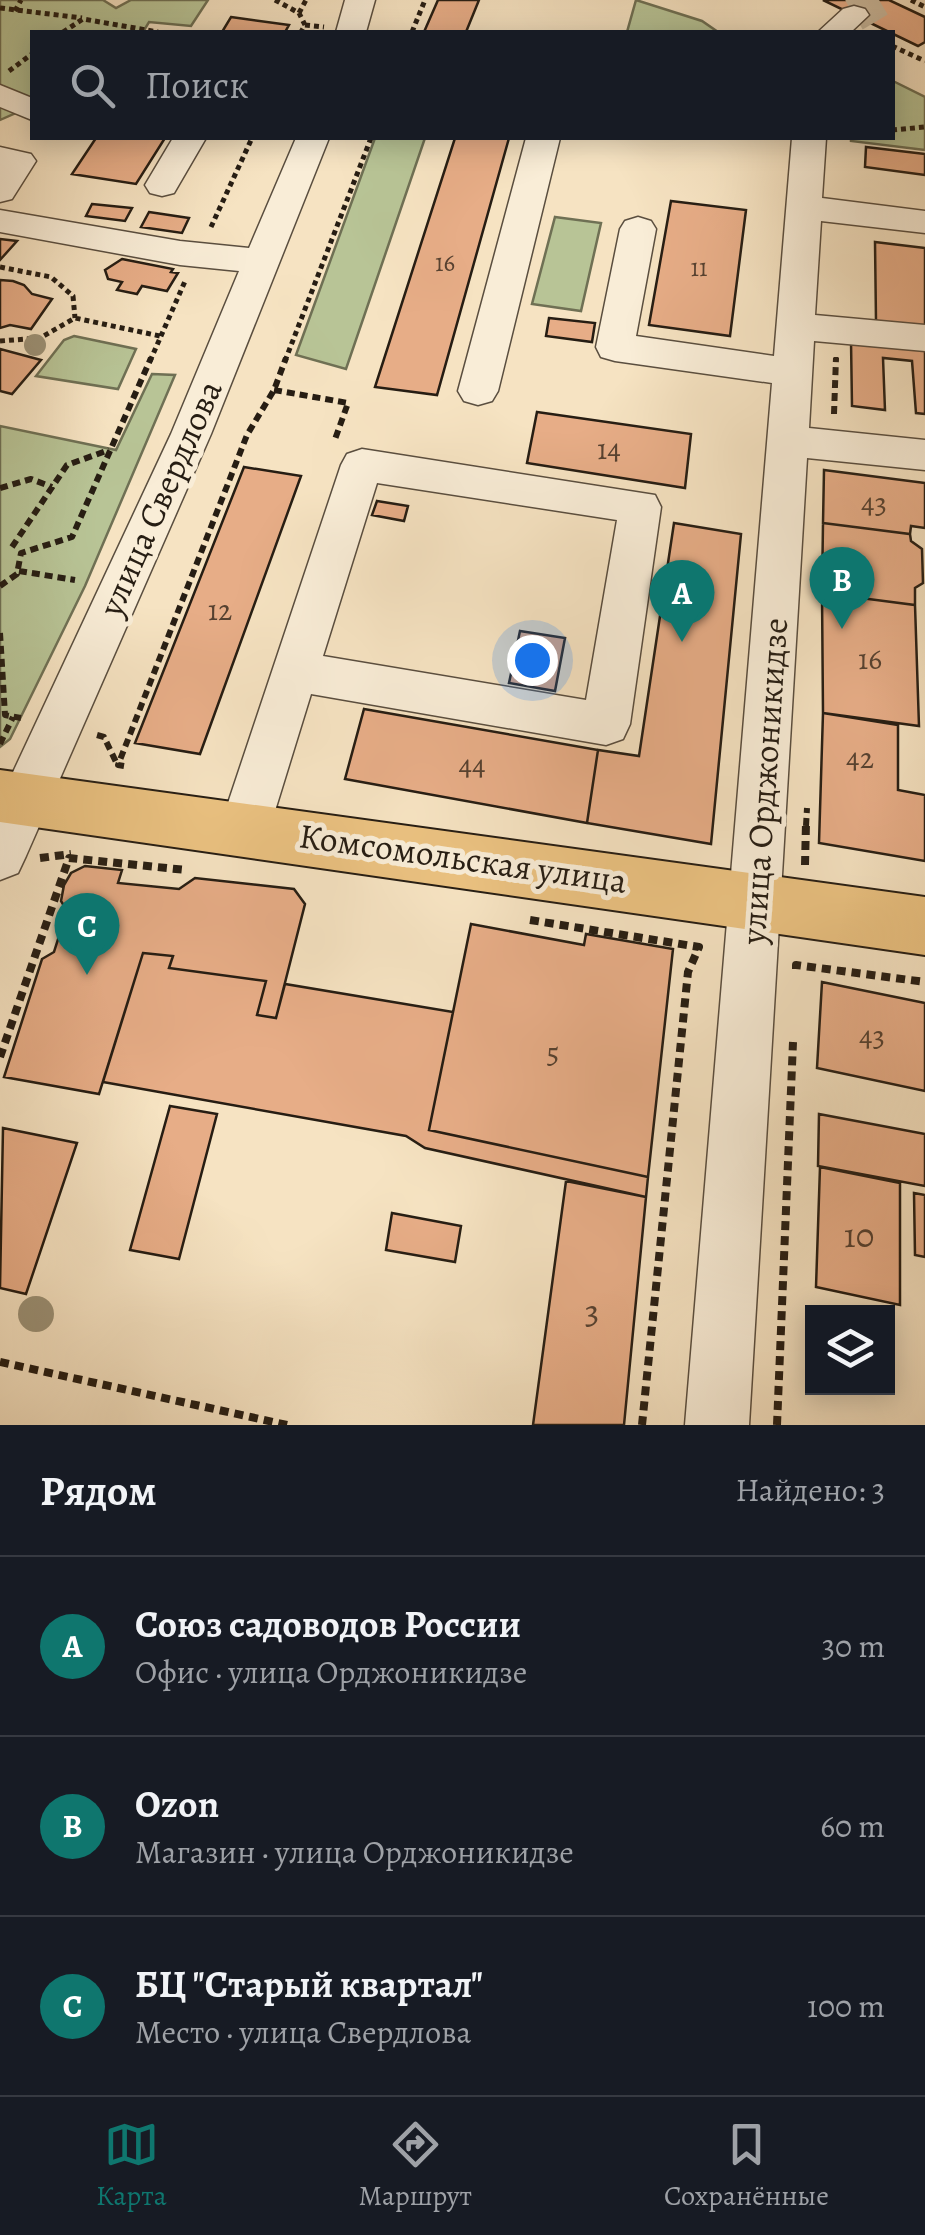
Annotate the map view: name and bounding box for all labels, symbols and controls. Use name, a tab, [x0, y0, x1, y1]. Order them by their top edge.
search box	[30, 30, 895, 140]
icon: search	[65, 58, 120, 113]
text: Поиск	[145, 59, 249, 111]
house number: 16	[435, 246, 455, 280]
house number: 11	[690, 251, 708, 285]
street label: улица Свердлова	[86, 372, 233, 624]
house number: 14	[597, 429, 621, 469]
house number: 43	[861, 483, 887, 523]
pin: B	[810, 546, 874, 629]
pin: A	[650, 560, 714, 642]
house number: 12	[208, 590, 232, 630]
street label: улица Орджоникидзе	[729, 616, 799, 947]
your location	[507, 635, 558, 686]
house number: 16	[858, 639, 882, 679]
house number: 42	[846, 738, 874, 778]
house number: 44	[458, 745, 486, 785]
street label: Комсомольская улица	[296, 811, 630, 905]
pin: C	[54, 892, 120, 975]
house number: 43	[859, 1016, 885, 1056]
house number: 5	[547, 1033, 559, 1073]
house number: 10	[844, 1211, 874, 1259]
house number: 3	[585, 1287, 599, 1335]
map controls	[805, 1305, 895, 1395]
button: layers	[805, 1305, 895, 1395]
text: Рядом	[40, 1462, 157, 1519]
text: Найдено: 3	[736, 1468, 885, 1512]
text: Союз садоводов России	[135, 1598, 521, 1650]
text: A	[62, 1624, 83, 1668]
text: 30 m	[822, 1624, 885, 1668]
text: Офис · улица Орджоникидзе	[135, 1650, 527, 1694]
text: Ozon	[135, 1778, 219, 1830]
text: B	[62, 1804, 83, 1848]
text: 60 m	[820, 1804, 885, 1848]
text: Магазин · улица Орджоникидзе	[135, 1830, 574, 1874]
text: БЦ "Старый квартал"	[135, 1958, 483, 2010]
text: C	[63, 1984, 82, 2028]
text: 100 m	[807, 1984, 885, 2028]
text: Место · улица Свердлова	[135, 2010, 471, 2054]
tab: Карта	[96, 2117, 167, 2215]
tab: Маршрут	[359, 2117, 472, 2215]
tab: Сохранённые	[664, 2117, 829, 2215]

